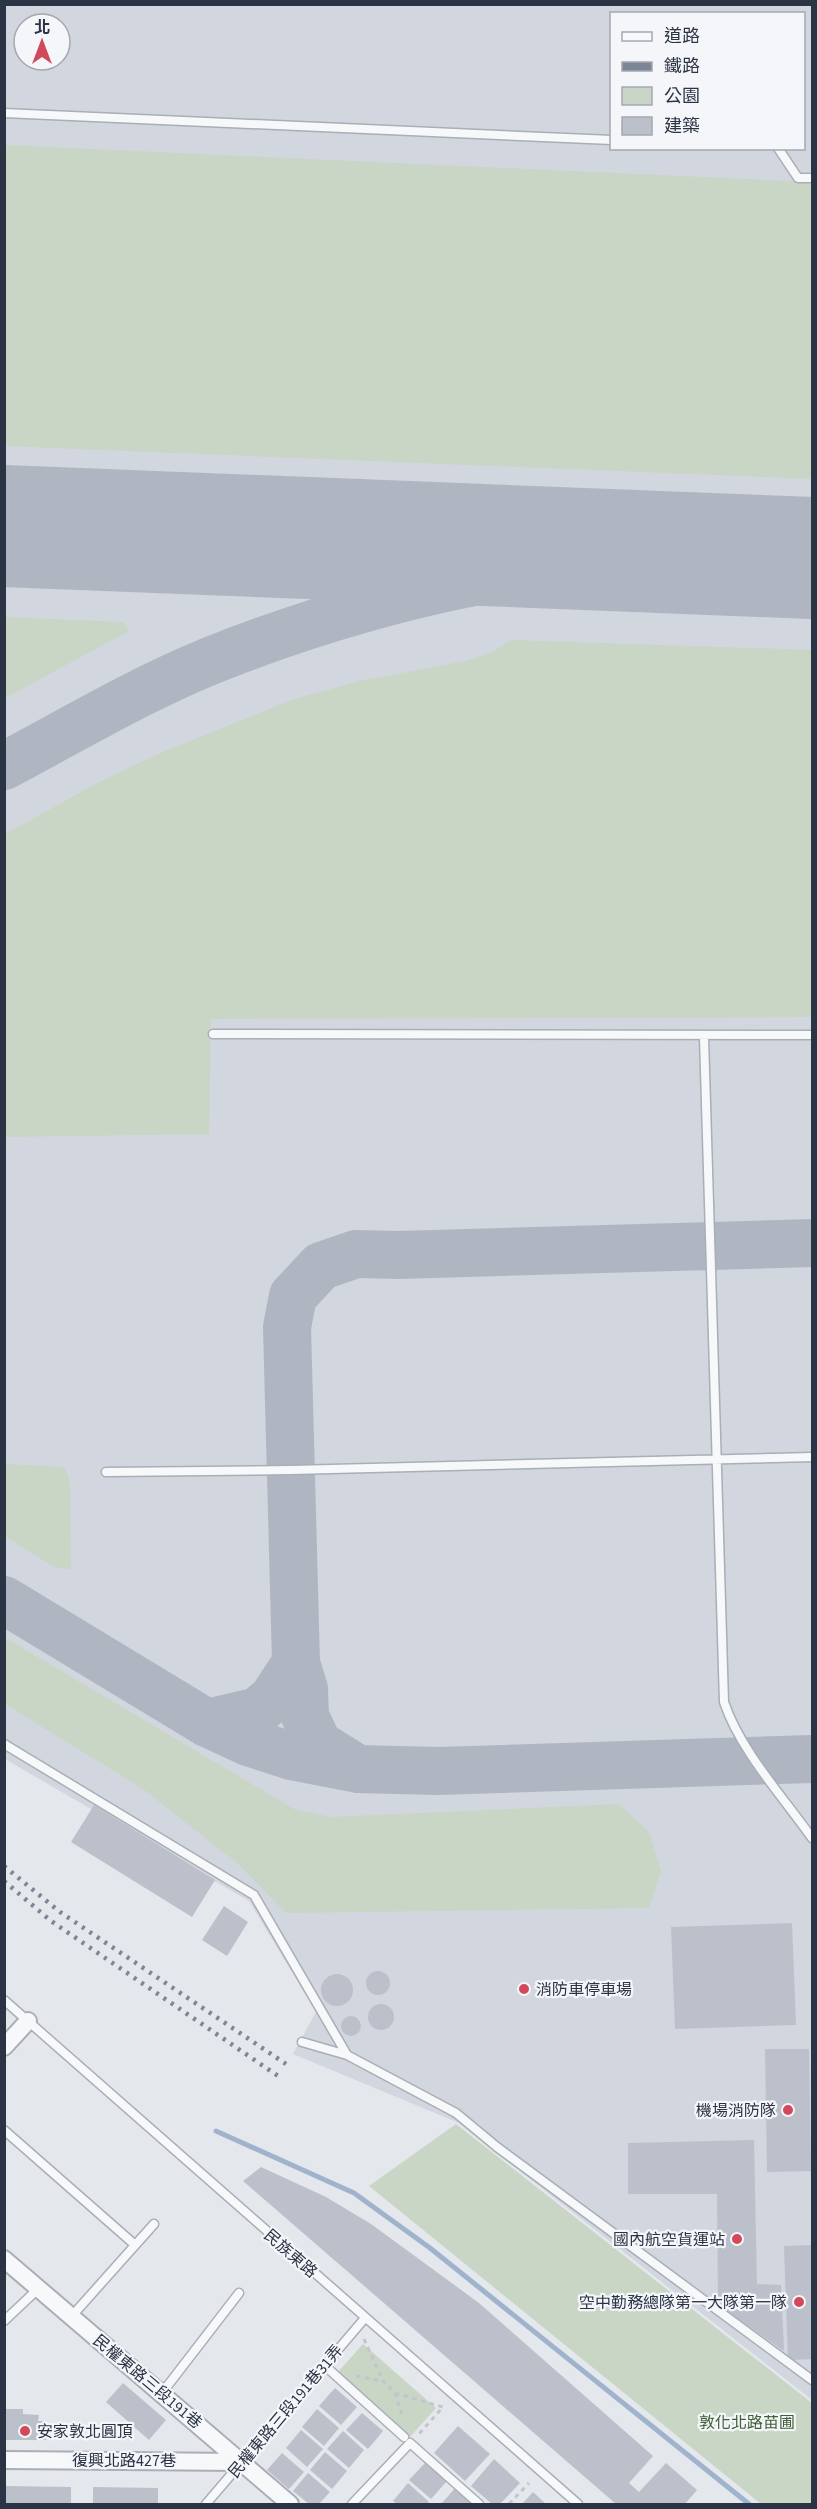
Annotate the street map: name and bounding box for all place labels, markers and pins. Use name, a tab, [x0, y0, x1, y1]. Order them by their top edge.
place label: 消防車停車場	[536, 1979, 632, 2001]
marker: 消防車停車場	[517, 1982, 531, 1996]
place label: 機場消防隊	[696, 2100, 776, 2122]
marker: 機場消防隊	[781, 2103, 795, 2117]
place label: 國內航空貨運站	[613, 2229, 725, 2251]
marker: 國內航空貨運站	[730, 2232, 744, 2246]
place label: 空中勤務總隊第一大隊第一隊	[579, 2292, 787, 2314]
marker: 空中勤務總隊第一大隊第一隊	[792, 2295, 806, 2309]
place label: 安家敦北圓頂	[37, 2421, 133, 2443]
marker: 安家敦北圓頂	[18, 2424, 32, 2438]

